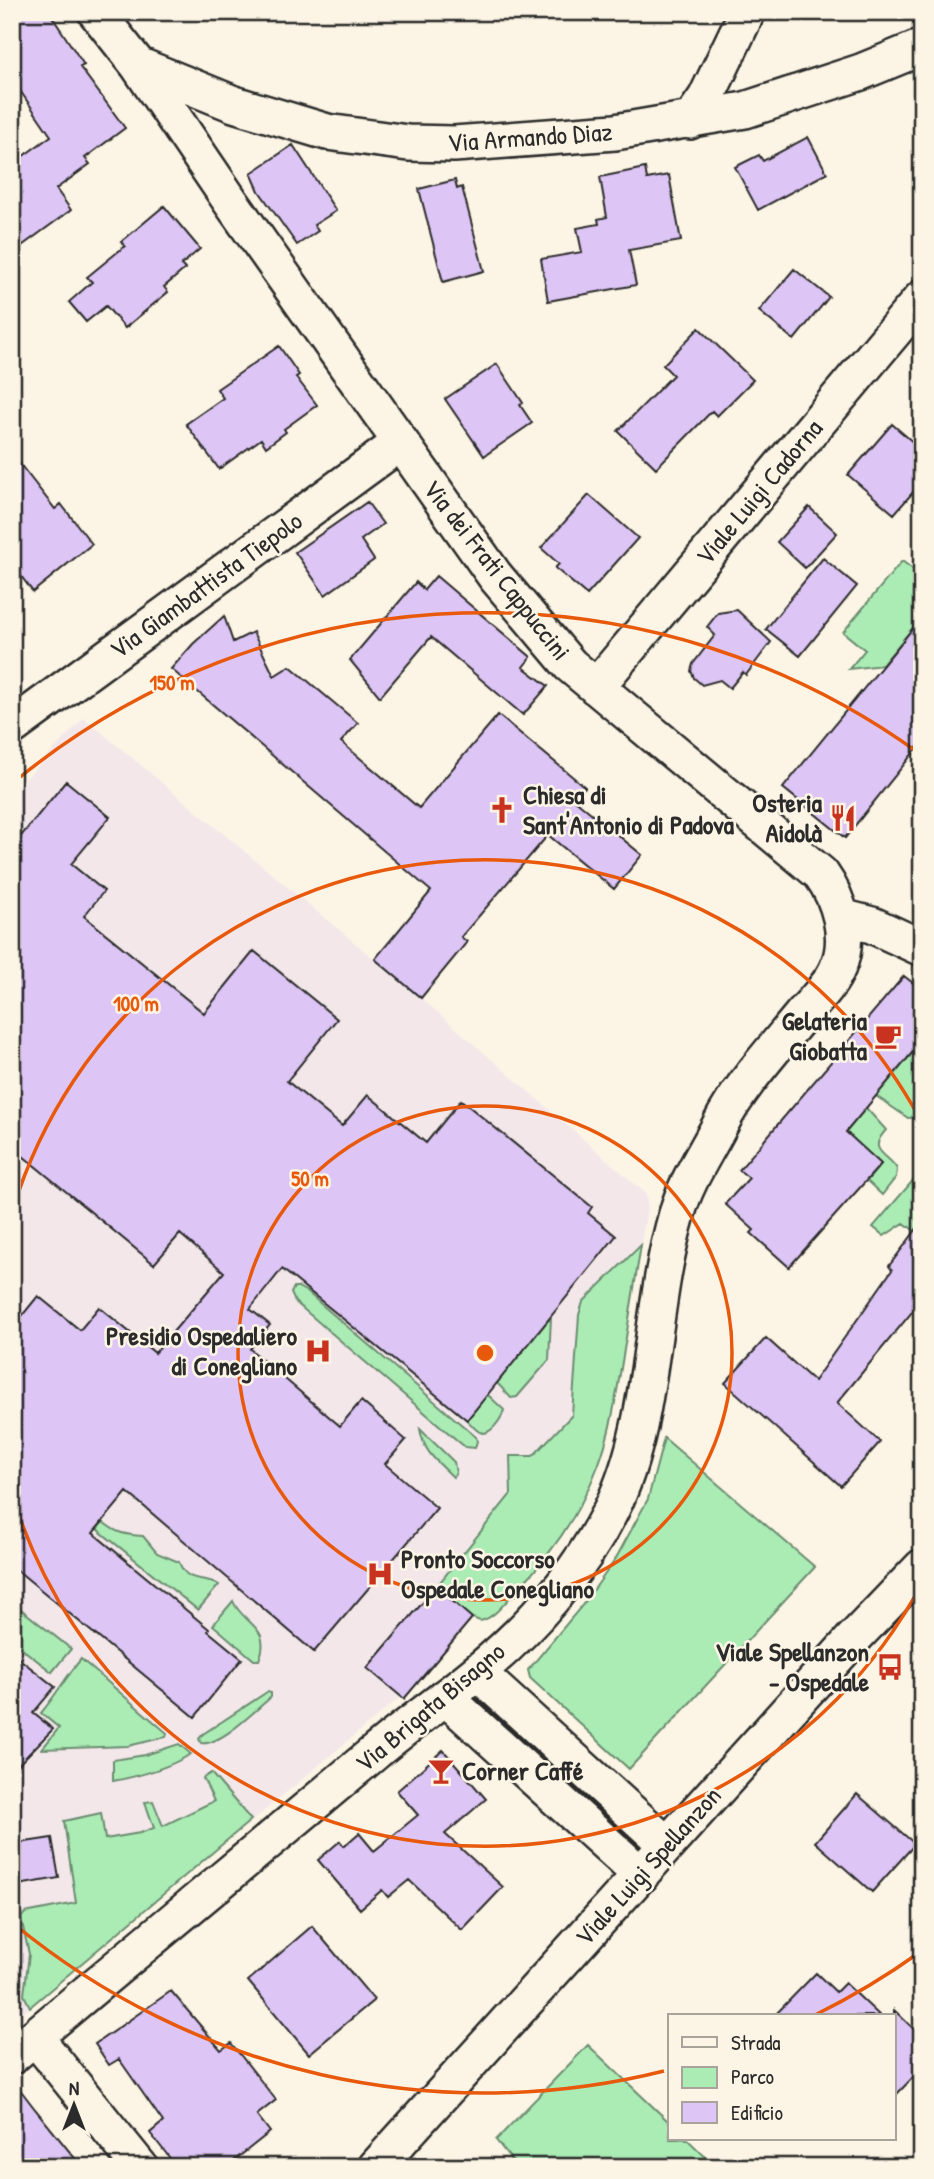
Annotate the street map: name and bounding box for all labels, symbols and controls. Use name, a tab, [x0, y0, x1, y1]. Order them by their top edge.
street label: Via Armando Diaz	[446, 113, 614, 160]
street label: Viale Luigi Cadorna	[687, 411, 830, 572]
street label: Via dei Frati Cappuccini	[416, 472, 579, 667]
street label: Via Giambattista Tiepolo	[102, 503, 309, 666]
text: 150 m	[149, 668, 195, 697]
place label: Chiesa di Sant'Antonio di Padova	[523, 777, 735, 842]
place label: Osteria Aidolà	[752, 785, 823, 850]
church icon: Chiesa di Sant'Antonio di Padova	[487, 795, 517, 825]
restaurant icon: Osteria Aidolà	[828, 803, 858, 833]
text: 100 m	[113, 989, 159, 1018]
place label: Gelateria Giobatta	[782, 1003, 868, 1068]
cafe icon: Gelateria Giobatta	[873, 1021, 903, 1051]
text: 50 m	[291, 1164, 329, 1193]
place label: Presidio Ospedaliero di Conegliano	[106, 1318, 298, 1384]
hospital icon: Presidio Ospedaliero di Conegliano	[303, 1336, 333, 1366]
centre of rings	[473, 1341, 497, 1365]
place label: Pronto Soccorso Ospedale Conegliano	[401, 1541, 595, 1607]
hospital icon: Pronto Soccorso Ospedale Conegliano	[365, 1559, 395, 1589]
street label: Via Brigata Bisagno	[347, 1634, 512, 1780]
place label: Viale Spellanzon - Ospedale	[715, 1634, 870, 1700]
bus stop icon: Viale Spellanzon - Ospedale	[875, 1652, 905, 1682]
place label: Corner Caffé	[462, 1753, 584, 1788]
bar icon: Corner Caffé	[426, 1756, 456, 1786]
street label: Viale Luigi Spellanzon	[567, 1779, 729, 1953]
legend	[668, 2014, 895, 2140]
text: Strada	[731, 2028, 781, 2057]
text: Parco	[731, 2062, 774, 2091]
north arrow	[38, 2070, 108, 2140]
text: N	[69, 2075, 79, 2101]
text: Edificio	[731, 2098, 783, 2127]

